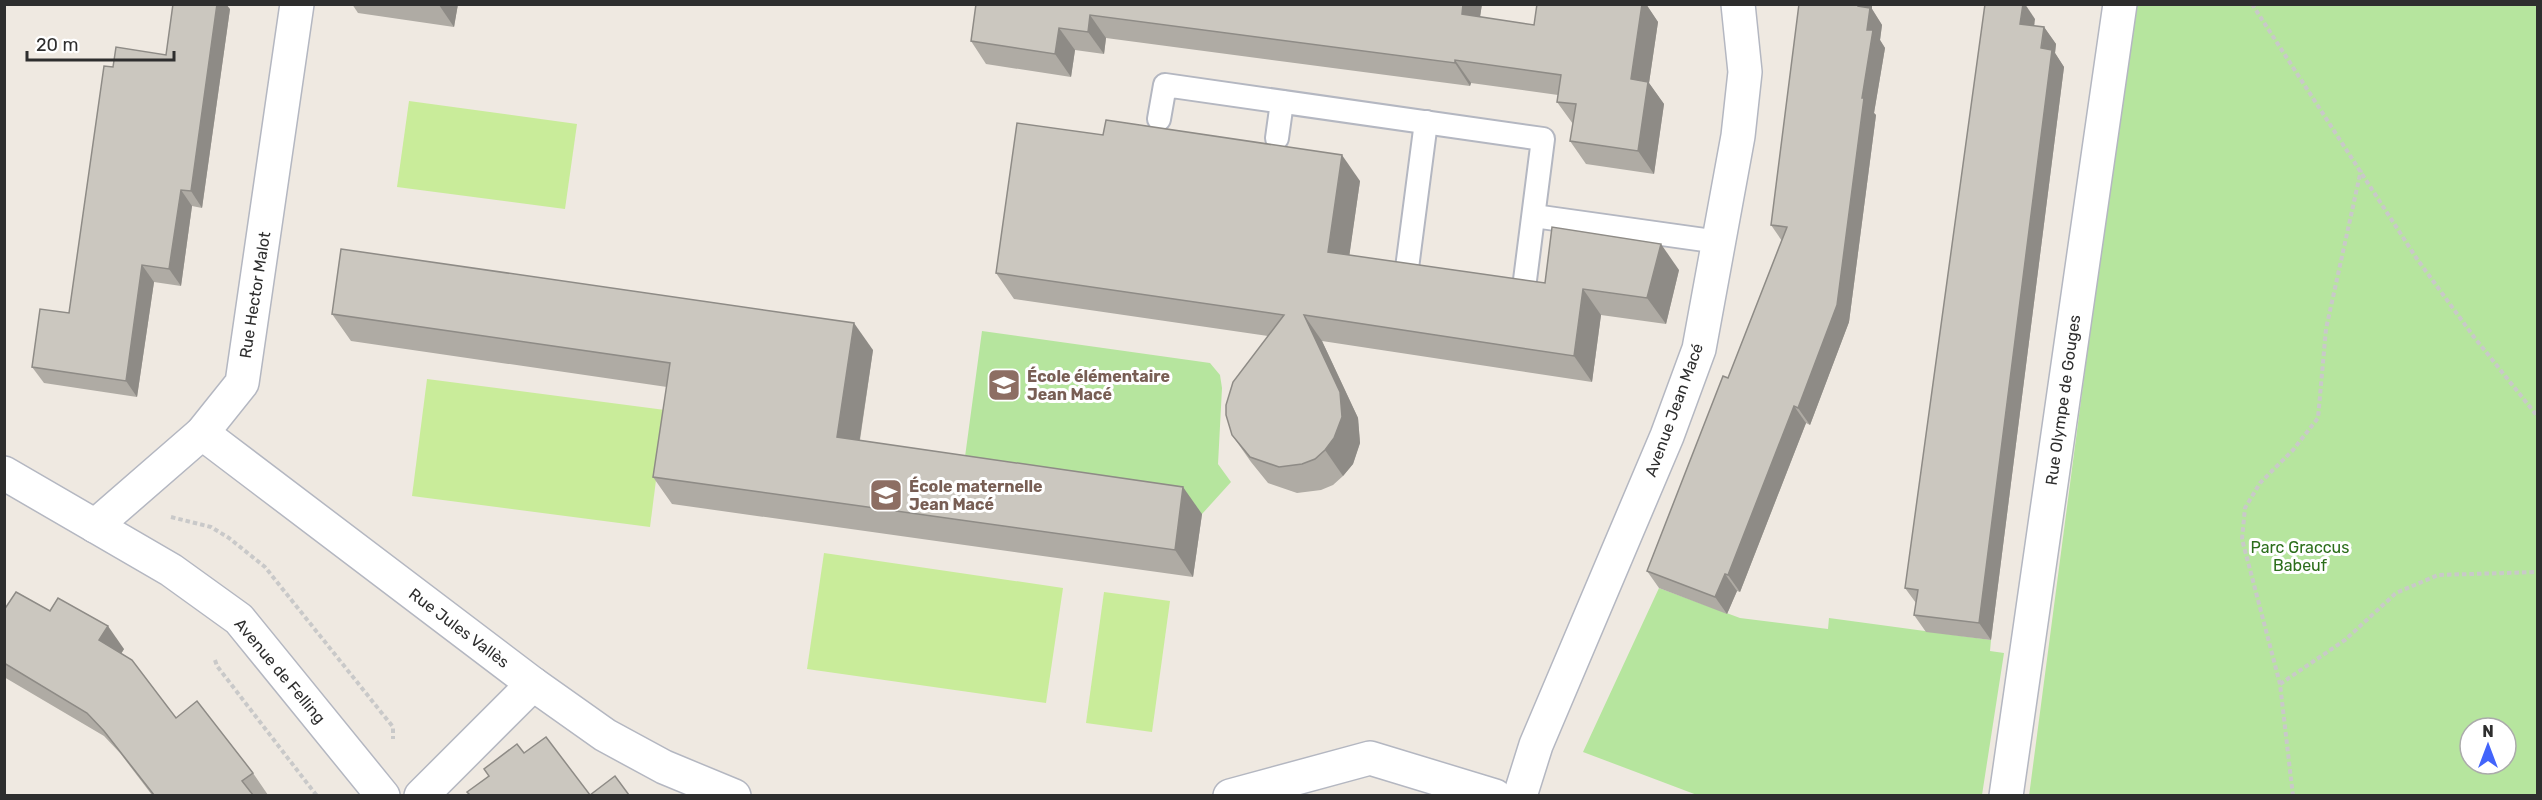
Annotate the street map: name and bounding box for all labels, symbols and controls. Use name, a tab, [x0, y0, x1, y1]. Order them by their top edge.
scale bar	[27, 24, 174, 62]
text: 20 m	[36, 34, 78, 56]
street label: Rue Hector Malot	[236, 230, 274, 360]
street label: Rue Olympe de Gouges	[2042, 314, 2084, 486]
street label: Avenue Jean Macé	[1641, 341, 1707, 479]
place label: École élémentaire Jean Macé	[1027, 366, 1170, 404]
school or university icon: École élémentaire Jean Macé	[986, 367, 1022, 403]
place label: École maternelle Jean Macé	[909, 476, 1043, 514]
school or university icon: École maternelle Jean Macé	[868, 477, 904, 513]
park label: Parc Graccus Babeuf	[2251, 538, 2349, 575]
street label: Rue Jules Vallès	[405, 584, 513, 672]
street label: Avenue de Felling	[230, 615, 330, 727]
north arrow	[2458, 716, 2518, 776]
text: N	[2482, 722, 2494, 741]

